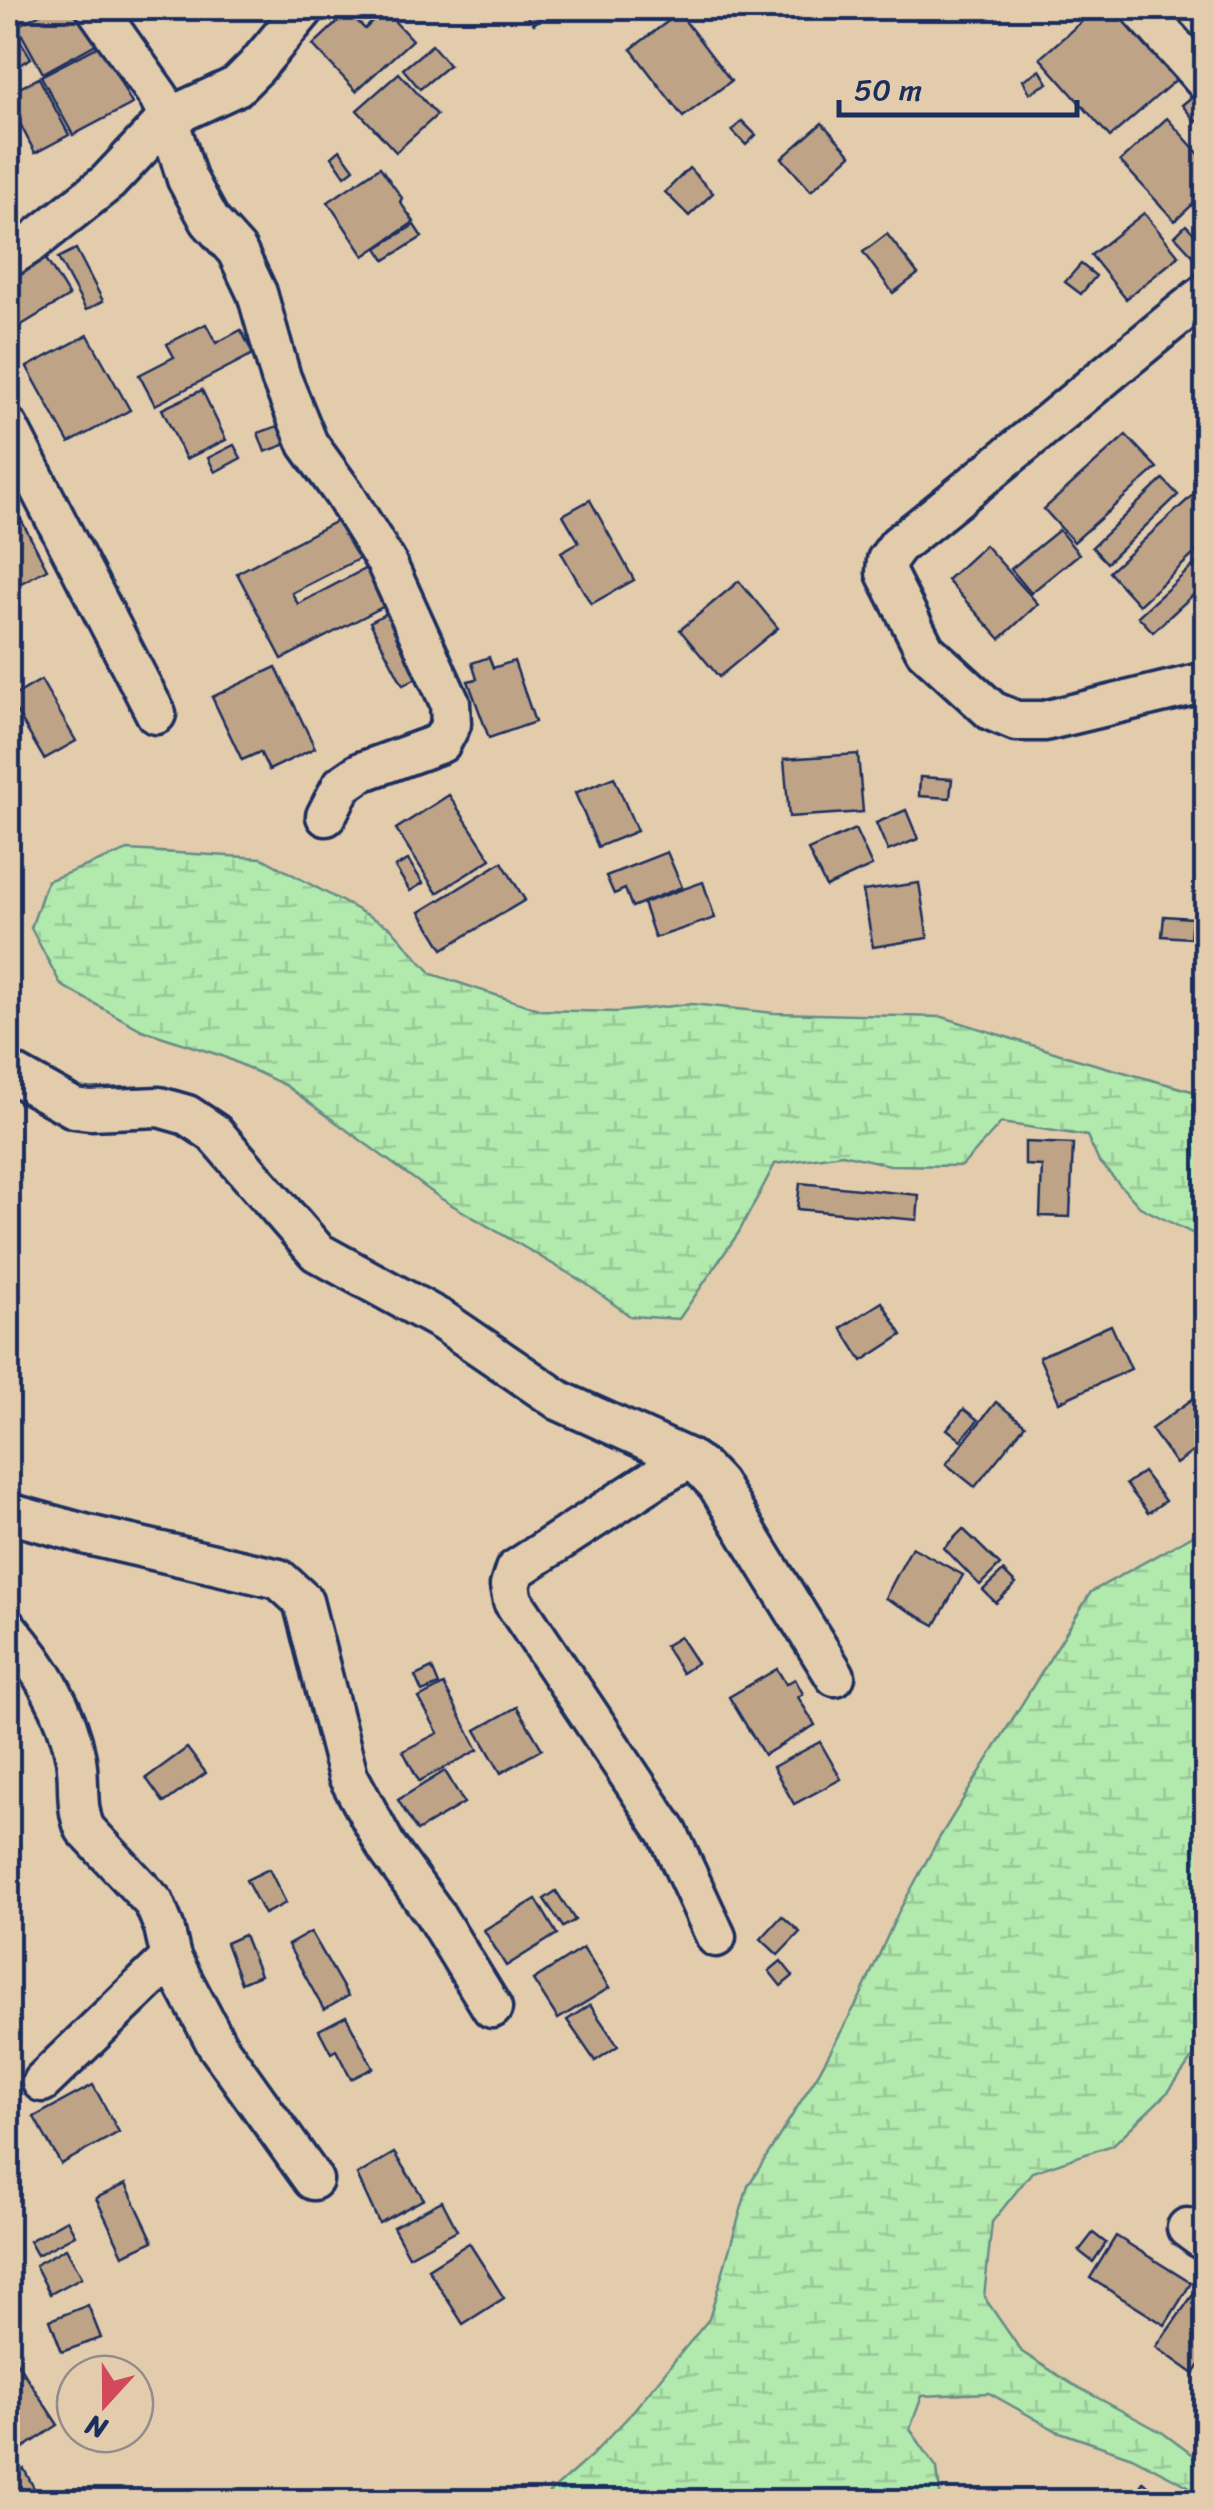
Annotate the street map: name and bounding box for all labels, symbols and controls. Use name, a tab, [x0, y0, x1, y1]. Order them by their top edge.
scale bar	[839, 55, 1076, 117]
text: 50 m	[854, 63, 922, 117]
north arrow	[55, 2354, 155, 2454]
text: N	[78, 2400, 115, 2454]

